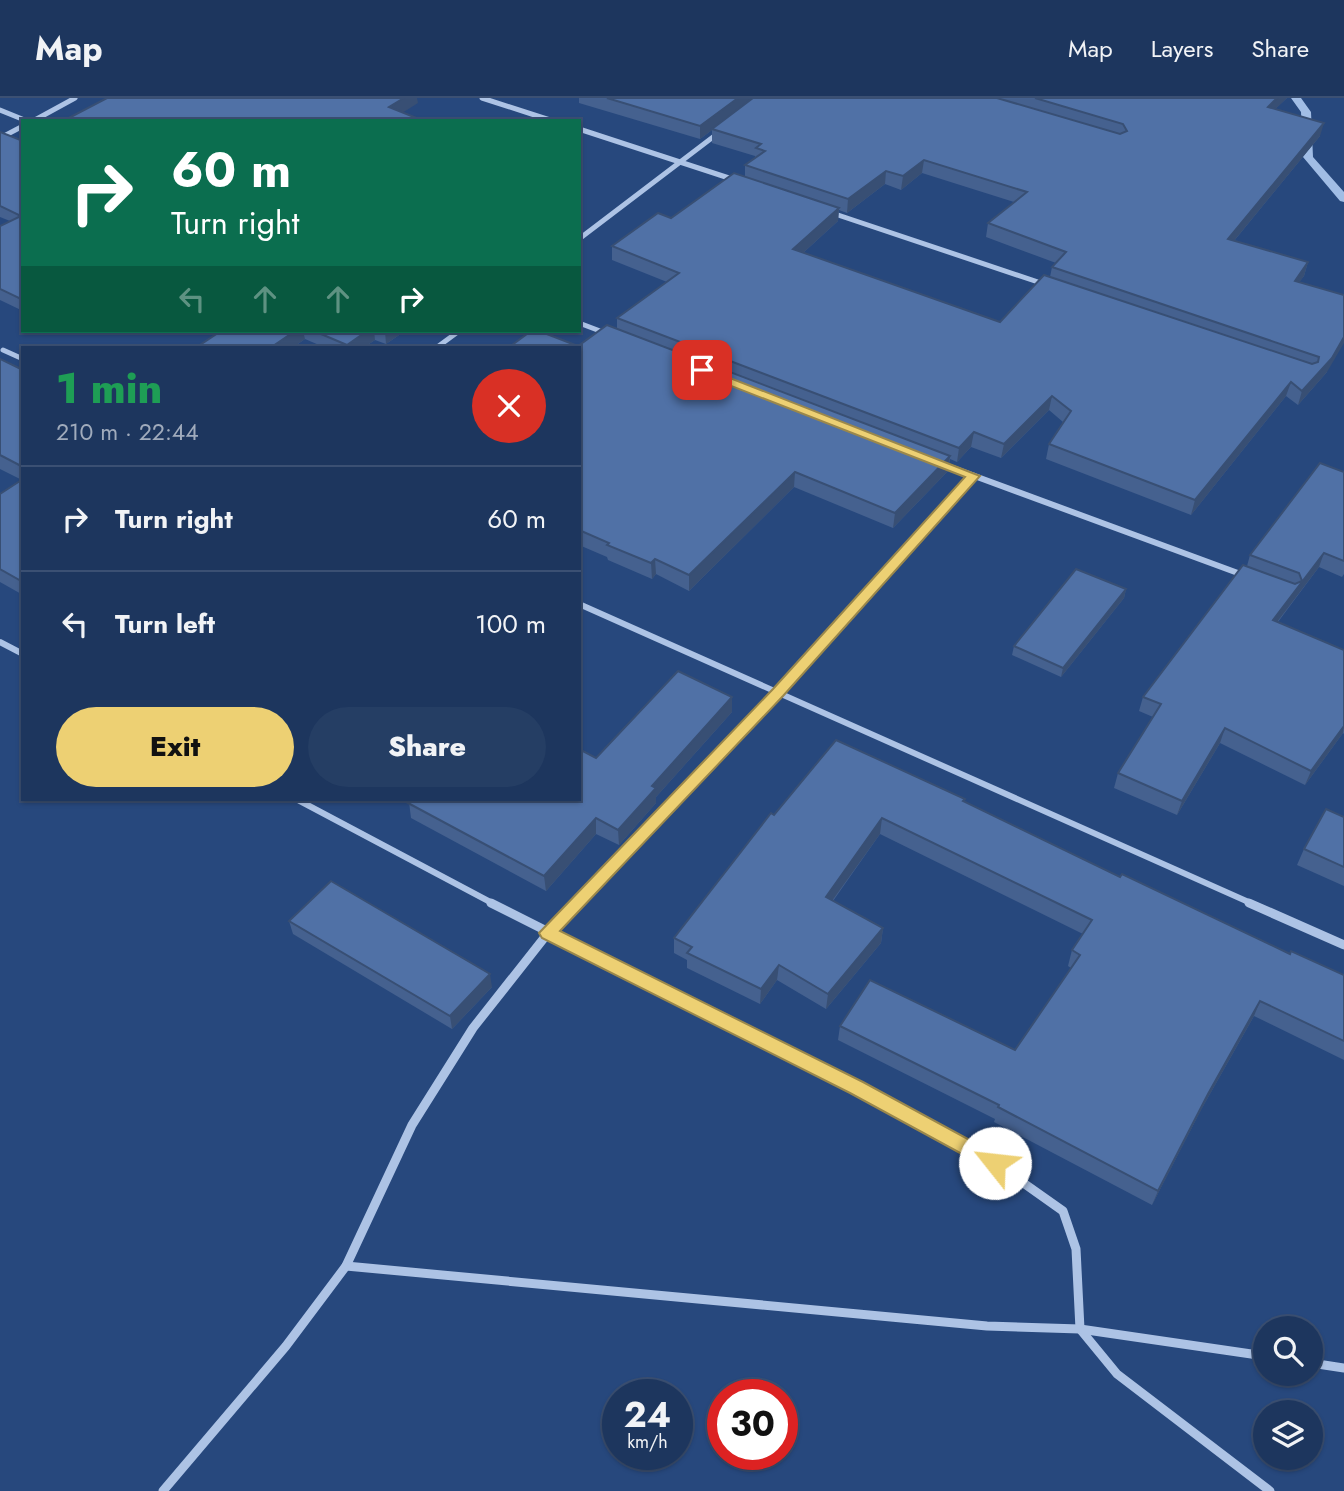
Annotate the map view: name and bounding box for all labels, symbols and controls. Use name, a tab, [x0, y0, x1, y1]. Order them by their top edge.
text: Map	[35, 25, 103, 72]
text: Map	[1068, 31, 1113, 66]
text: Layers	[1151, 31, 1213, 66]
text: Share	[1251, 31, 1309, 66]
text: 60 m	[171, 135, 291, 205]
icon: right	[56, 147, 147, 238]
text: Turn right	[171, 200, 300, 246]
icon: left	[173, 280, 211, 318]
icon: ahead	[246, 280, 284, 318]
icon: ahead	[319, 280, 357, 318]
icon: right	[392, 280, 430, 318]
pin	[672, 340, 732, 400]
icon: arrive	[683, 351, 721, 389]
text: 1 min	[56, 358, 162, 419]
button: close	[472, 369, 546, 443]
text: 210 m · 22:44	[56, 415, 199, 449]
icon: right	[56, 500, 94, 538]
text: Turn right	[115, 500, 233, 538]
text: 60 m	[487, 500, 546, 538]
icon: left	[56, 605, 94, 643]
text: Turn left	[115, 605, 215, 643]
text: 100 m	[475, 605, 546, 643]
button: Exit	[56, 707, 294, 787]
button: Share	[308, 707, 546, 787]
position arrow	[958, 1126, 1032, 1200]
map controls	[1253, 1316, 1323, 1470]
button: search	[1253, 1316, 1323, 1386]
speed limit sign: 30	[707, 1379, 798, 1470]
text: 24	[624, 1390, 671, 1440]
button: layers	[1253, 1400, 1323, 1470]
text: km/h	[627, 1429, 668, 1455]

